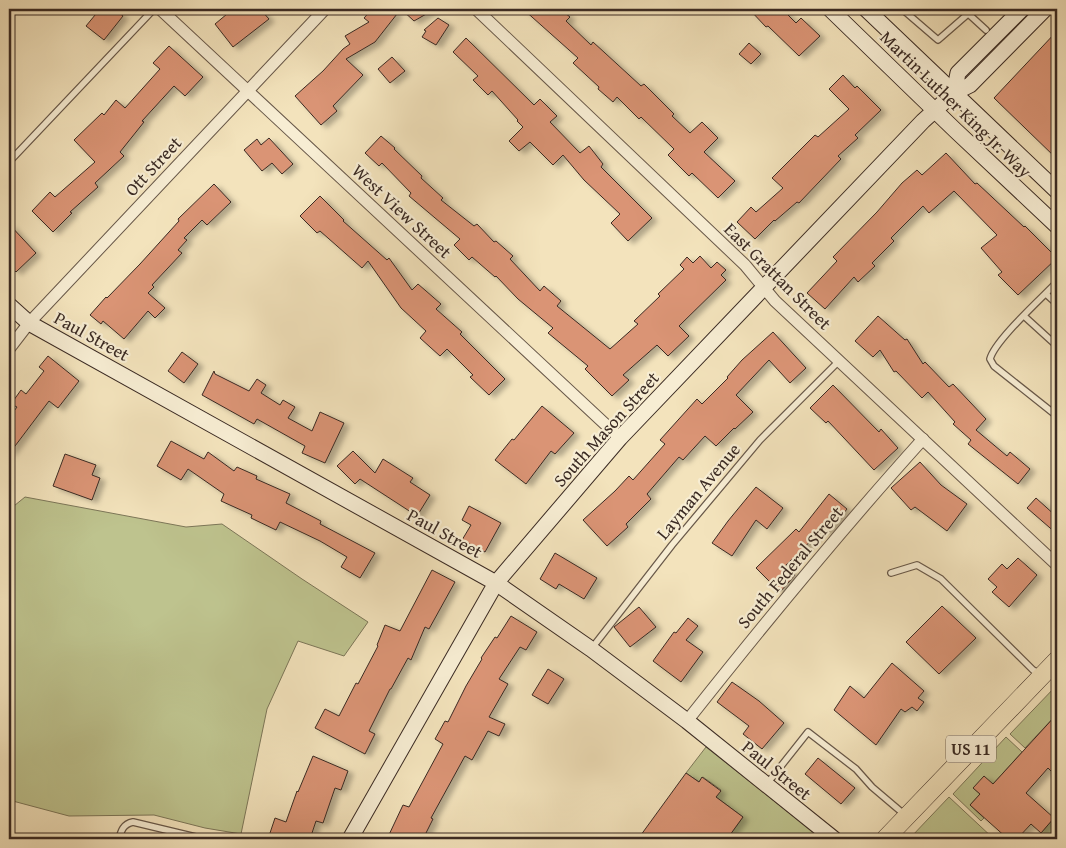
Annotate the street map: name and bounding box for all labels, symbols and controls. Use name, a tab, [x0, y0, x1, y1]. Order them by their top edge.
street label: Martin Luther King Jr. Way	[874, 24, 1038, 184]
street label: Ott Street	[118, 130, 188, 202]
street label: West View Street	[346, 157, 459, 265]
street label: East Grattan Street	[718, 216, 838, 336]
street label: Paul Street	[49, 304, 135, 368]
street label: South Mason Street	[547, 365, 666, 493]
street label: Layman Avenue	[649, 437, 747, 545]
street label: South Federal Street	[730, 499, 850, 634]
street label: Paul Street	[402, 501, 488, 565]
street label: Paul Street	[736, 734, 818, 807]
road number: US 11	[946, 736, 996, 762]

